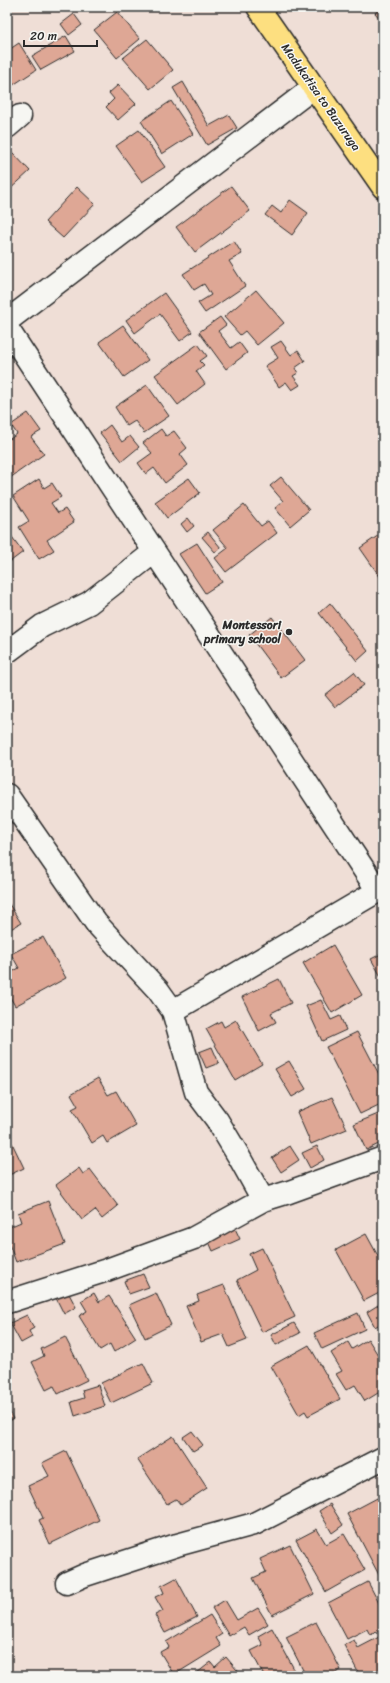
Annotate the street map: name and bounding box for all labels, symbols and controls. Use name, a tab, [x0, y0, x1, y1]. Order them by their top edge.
scale bar	[24, 22, 97, 48]
text: 20 m	[30, 25, 57, 47]
street label: Madukatisa to Buzuruga	[275, 38, 367, 156]
place label: Montessori primary school	[203, 614, 282, 650]
marker: Montessori primary school	[284, 627, 294, 637]

